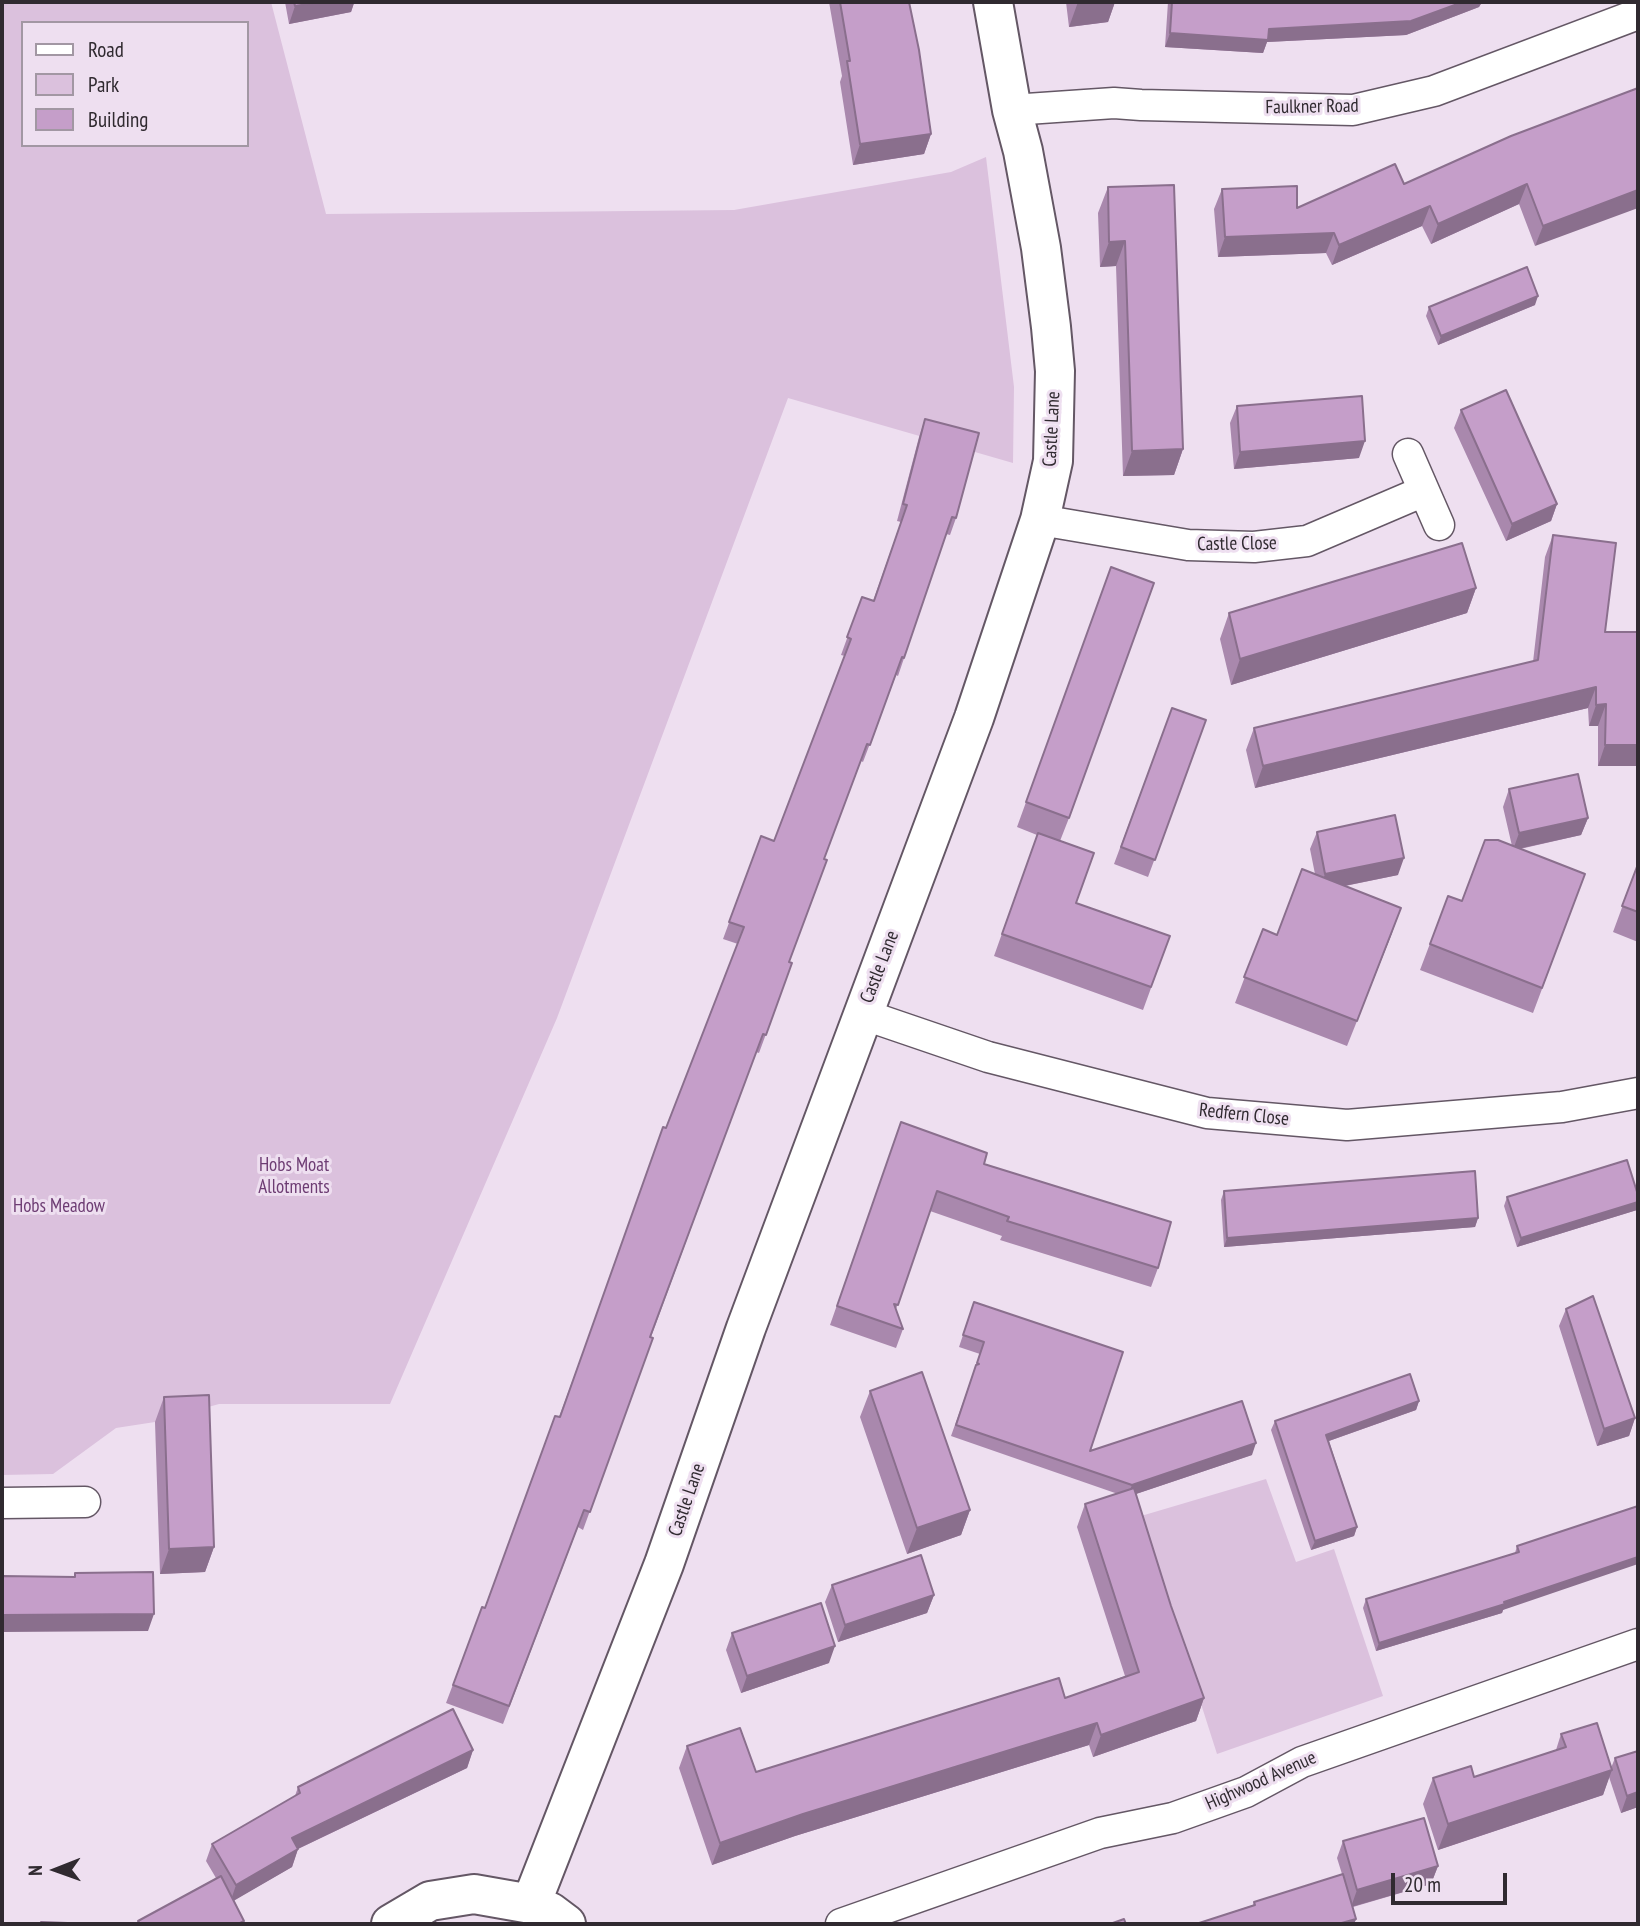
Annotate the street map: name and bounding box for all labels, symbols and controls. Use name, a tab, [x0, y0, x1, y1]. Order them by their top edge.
legend	[21, 21, 248, 147]
text: Road	[88, 36, 124, 63]
text: Park	[88, 71, 119, 98]
street label: Faulkner Road	[1265, 95, 1359, 119]
text: Building	[88, 106, 148, 133]
street label: Castle Lane	[1039, 391, 1065, 467]
street label: Castle Close	[1197, 532, 1277, 556]
street label: Castle Lane	[856, 928, 904, 1006]
street label: Redfern Close	[1198, 1099, 1290, 1131]
park label: Hobs Moat Allotments	[258, 1155, 330, 1199]
park label: Hobs Meadow	[13, 1196, 105, 1218]
street label: Castle Lane	[664, 1461, 710, 1539]
street label: Highwood Avenue	[1202, 1746, 1320, 1816]
north arrow	[21, 1835, 91, 1905]
scale bar	[1395, 1860, 1510, 1904]
text: N	[23, 1865, 47, 1876]
text: 20 m	[1404, 1871, 1441, 1898]

